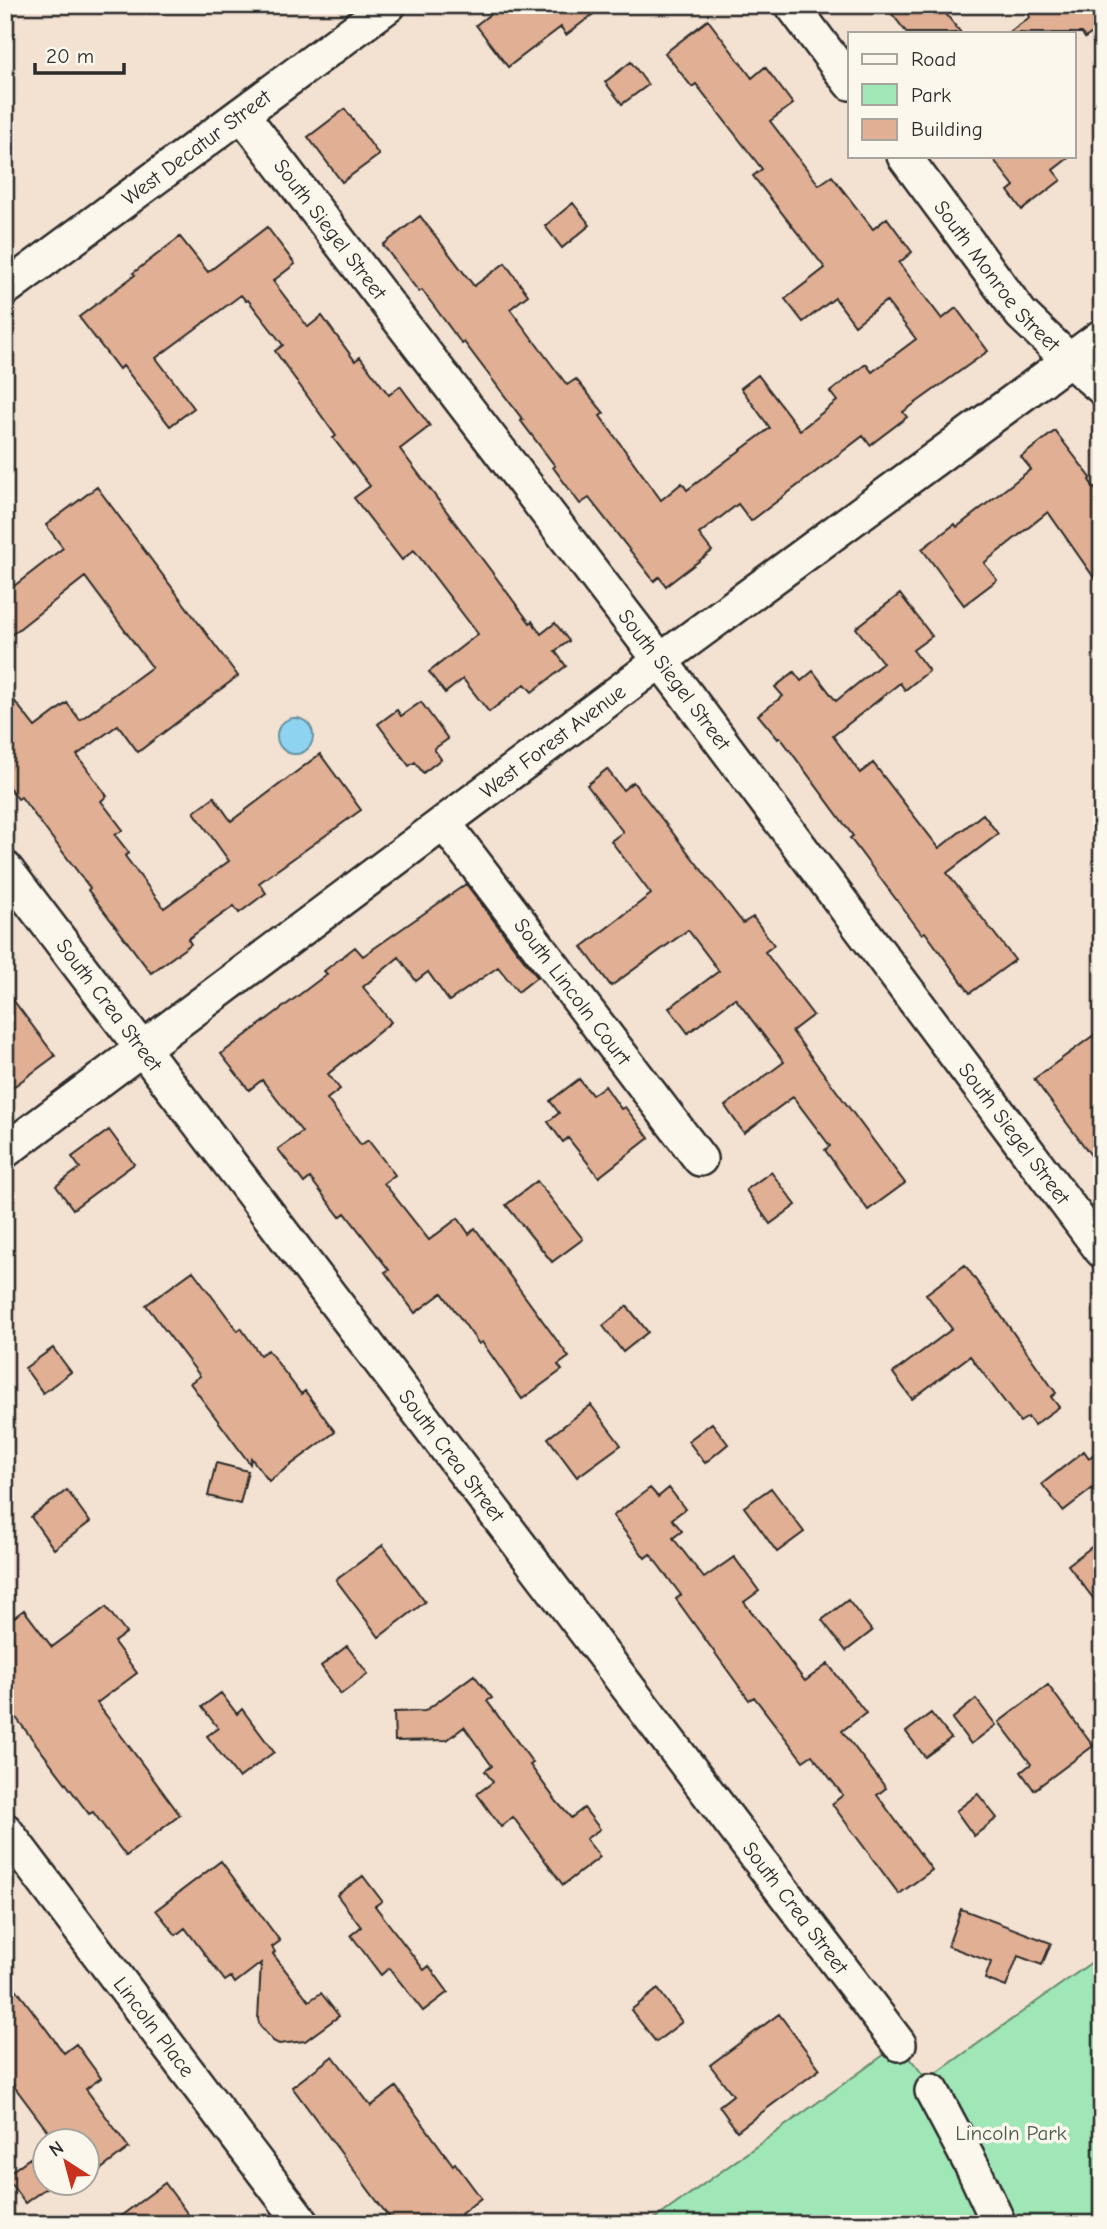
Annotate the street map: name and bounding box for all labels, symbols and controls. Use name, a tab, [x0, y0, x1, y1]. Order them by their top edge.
scale bar	[35, 32, 124, 76]
legend	[848, 32, 1076, 158]
text: 20 m	[46, 44, 94, 68]
text: Road	[911, 47, 956, 71]
text: Park	[911, 83, 951, 107]
street label: West Decatur Street	[117, 84, 276, 210]
text: Building	[911, 117, 983, 141]
street label: South Siegel Street	[269, 154, 392, 305]
street label: South Monroe Street	[929, 196, 1065, 357]
street label: South Siegel Street	[613, 604, 736, 756]
street label: West Forest Avenue	[475, 679, 630, 803]
street label: South Lincoln Court	[509, 913, 637, 1071]
street label: South Crea Street	[51, 934, 168, 1077]
street label: South Siegel Street	[954, 1058, 1075, 1210]
street label: South Crea Street	[394, 1385, 510, 1527]
street label: South Crea Street	[738, 1837, 854, 1979]
street label: Lincoln Place	[108, 1972, 200, 2082]
park label: Lincoln Park	[955, 2121, 1067, 2145]
north arrow	[32, 2128, 102, 2198]
text: N	[45, 2137, 68, 2162]

